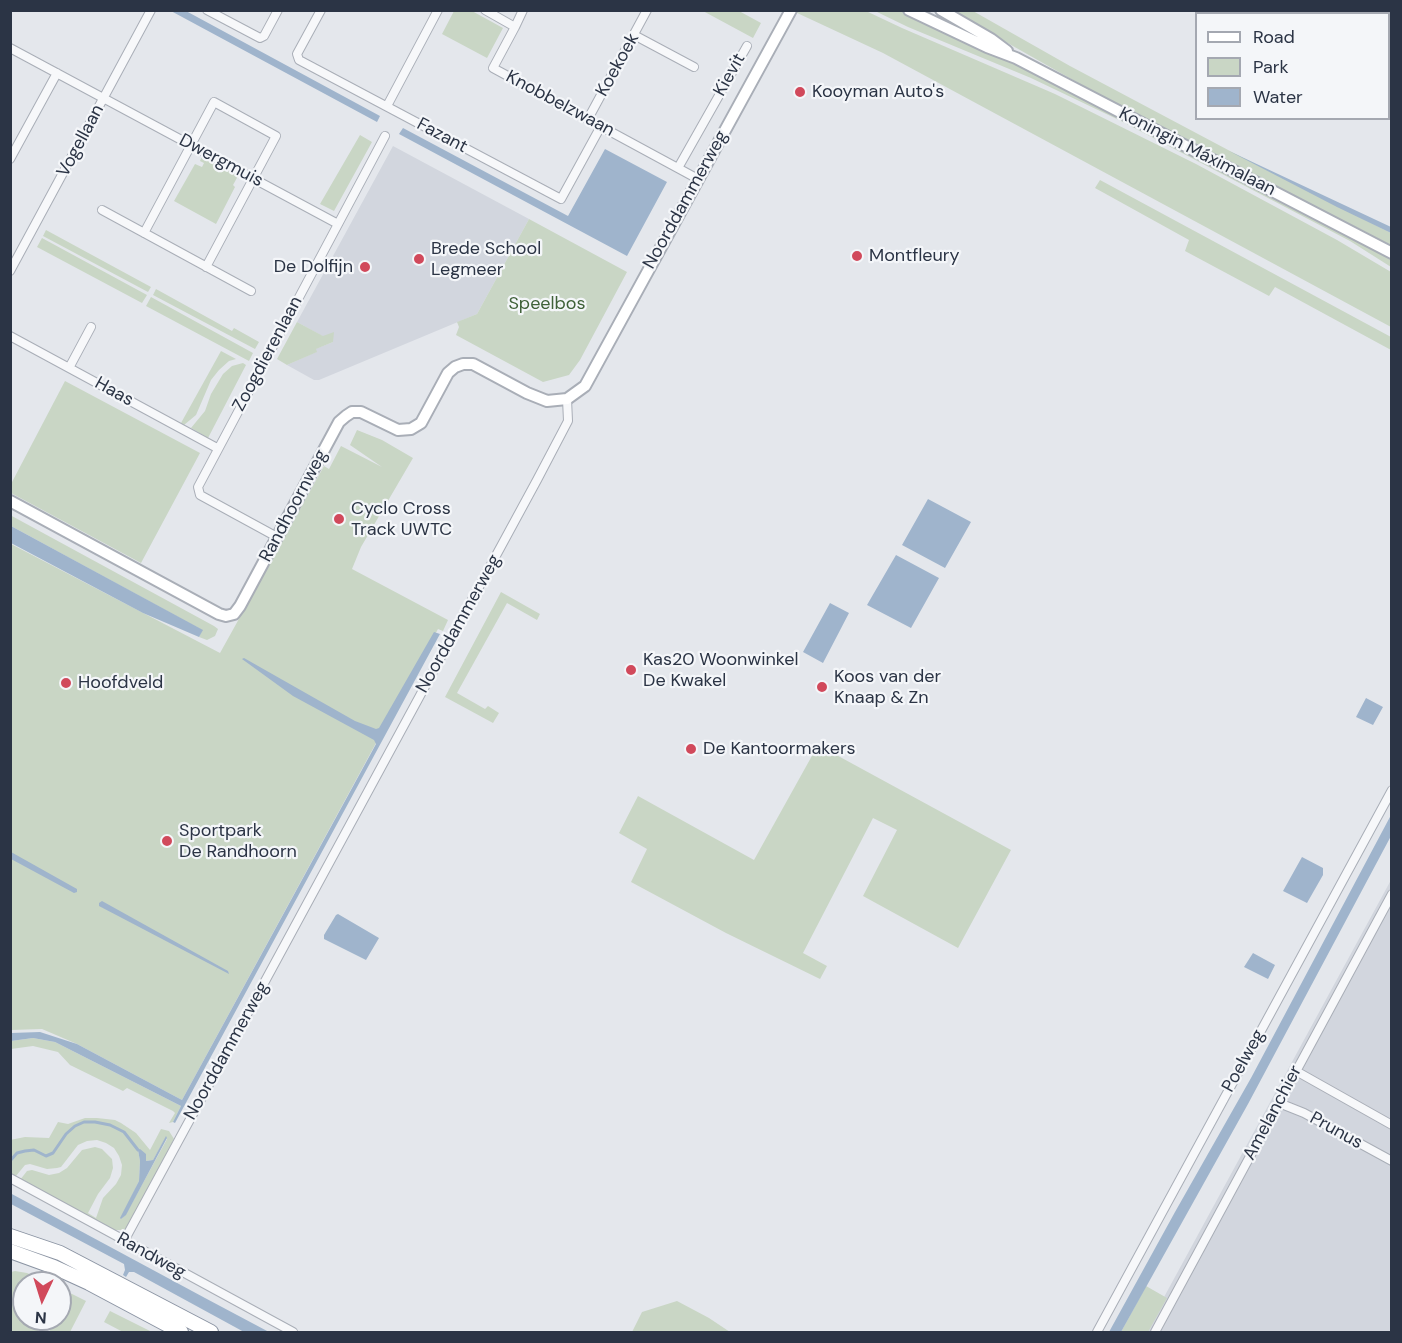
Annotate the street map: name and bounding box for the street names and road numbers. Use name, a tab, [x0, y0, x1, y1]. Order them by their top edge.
street label: Koekoek	[592, 29, 644, 101]
street label: Kievit	[710, 50, 750, 100]
street label: Knobbelzwaan	[502, 66, 618, 142]
street label: Vogellaan	[53, 101, 109, 181]
street label: Koningin Máximalaan	[1115, 103, 1279, 201]
street label: Fazant	[413, 114, 471, 158]
street label: Noorddammerweg	[639, 127, 733, 273]
street label: Dwergmuis	[175, 130, 267, 192]
street label: Zoogdierenlaan	[229, 293, 307, 415]
street label: Haas	[91, 373, 137, 411]
street label: Randhoornweg	[255, 446, 333, 566]
street label: Noorddammerweg	[412, 551, 506, 697]
street label: Noorddammerweg	[180, 978, 274, 1124]
street label: Poelweg	[1218, 1026, 1270, 1096]
street label: Amelanchier	[1239, 1062, 1307, 1164]
street label: Prunus	[1306, 1108, 1366, 1154]
street label: Randweg	[113, 1228, 189, 1284]

